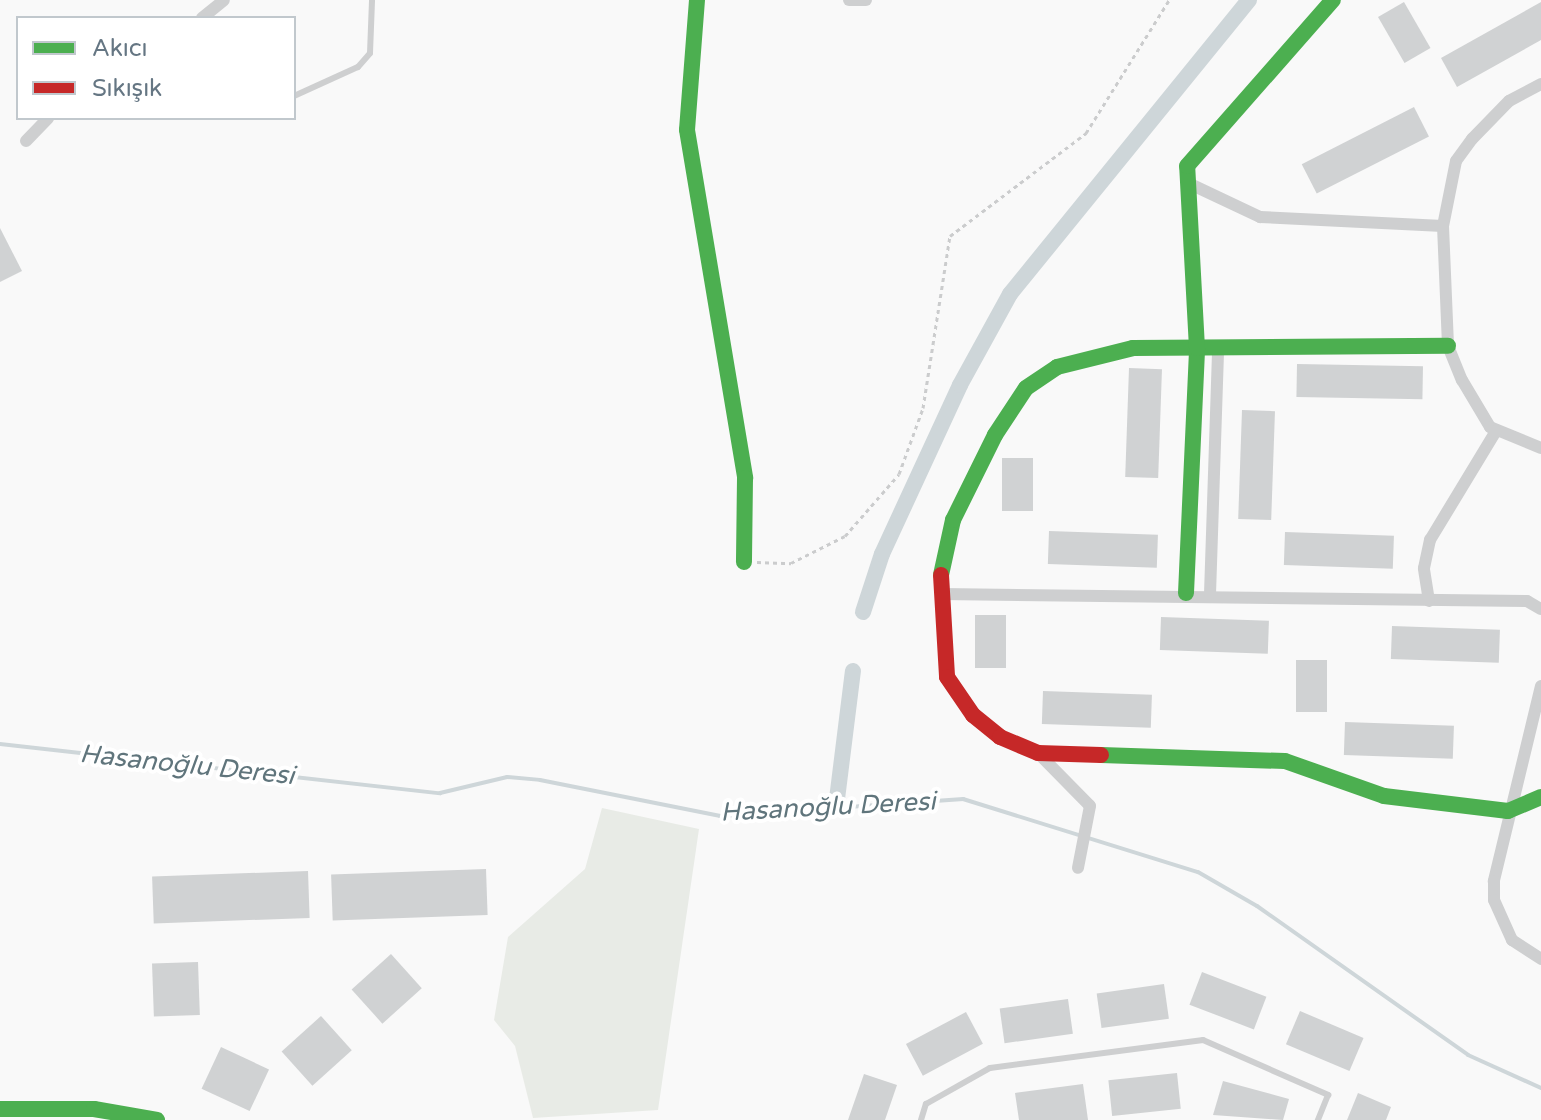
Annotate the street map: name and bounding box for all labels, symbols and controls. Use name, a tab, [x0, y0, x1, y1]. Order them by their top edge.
legend	[16, 16, 296, 120]
text: Akıcı	[92, 34, 148, 63]
text: Sıkışık	[92, 74, 162, 103]
water label: Hasanoğlu Deresi	[78, 738, 296, 792]
water label: Hasanoğlu Deresi	[720, 786, 936, 828]

